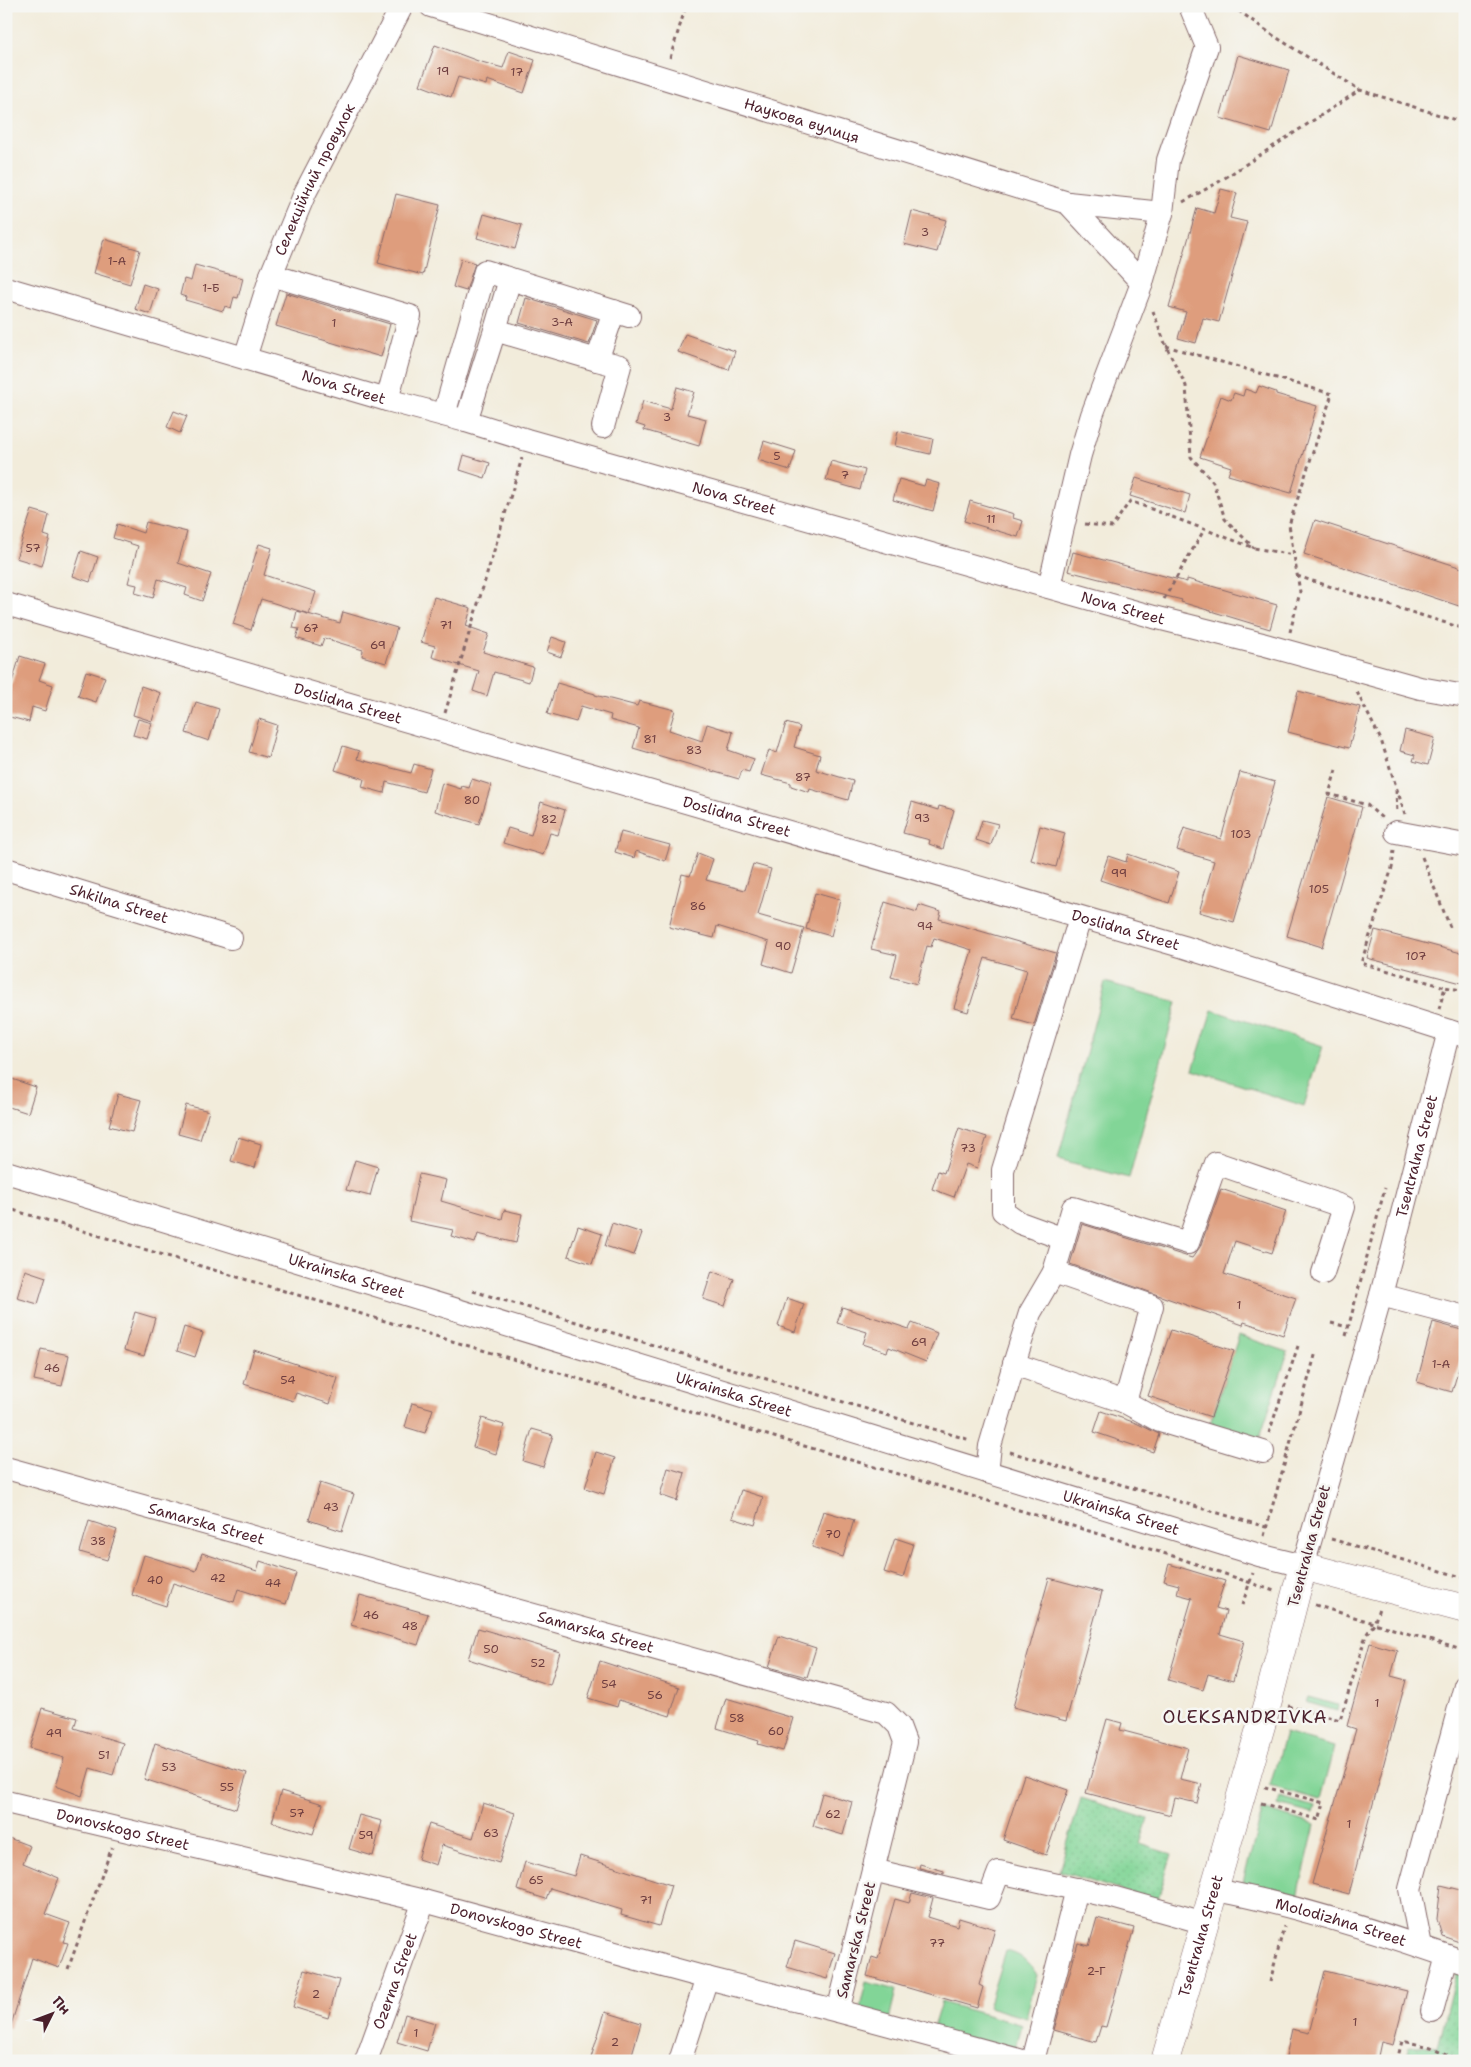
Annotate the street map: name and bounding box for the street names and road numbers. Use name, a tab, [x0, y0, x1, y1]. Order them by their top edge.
street label: Наукова вулиця	[741, 93, 862, 148]
street label: Селекційний провулок	[270, 100, 360, 259]
street label: Nova Street	[299, 365, 388, 409]
street label: Nova Street	[690, 477, 778, 520]
street label: Nova Street	[1079, 587, 1167, 629]
street label: Doslidna Street	[291, 678, 404, 729]
street label: Doslidna Street	[680, 792, 793, 842]
street label: Shkilna Street	[67, 879, 171, 928]
street label: Doslidna Street	[1069, 905, 1182, 955]
street label: Tsentralna Street	[1391, 1093, 1442, 1220]
street label: Ukrainska Street	[286, 1249, 407, 1303]
street label: Ukrainska Street	[673, 1367, 794, 1422]
street label: Tsentralna Street	[1283, 1483, 1335, 1609]
street label: Ukrainska Street	[1060, 1486, 1182, 1540]
street label: Samarska Street	[146, 1498, 267, 1550]
street label: Samarska Street	[535, 1606, 656, 1658]
street label: Donovskogo Street	[54, 1804, 191, 1855]
street label: Tsentralna Street	[1174, 1873, 1228, 1999]
street label: Samarska Street	[832, 1879, 880, 2001]
street label: Molodizhna Street	[1273, 1893, 1409, 1951]
street label: Donovskogo Street	[448, 1899, 584, 1954]
street label: Ozerna Street	[368, 1930, 422, 2032]

